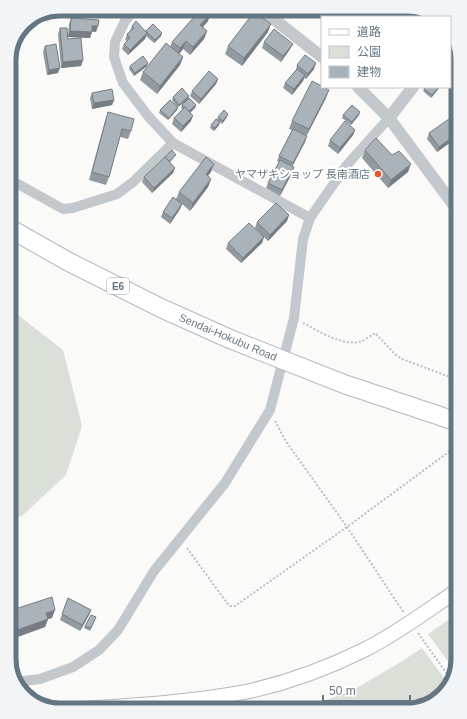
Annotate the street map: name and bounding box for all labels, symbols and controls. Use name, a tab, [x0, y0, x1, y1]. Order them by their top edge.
legend	[321, 16, 451, 88]
text: 道路	[357, 25, 381, 39]
text: 公園	[357, 45, 381, 59]
text: 建物	[357, 65, 381, 79]
place label: ヤマザキショップ 長南酒店	[235, 168, 370, 180]
marker: ヤマザキショップ 長南酒店	[373, 169, 383, 179]
road number: E6	[107, 278, 129, 294]
street label: Sendai-Hokubu Road	[177, 311, 279, 363]
scale bar	[323, 677, 410, 703]
text: 50 m	[329, 684, 356, 698]

